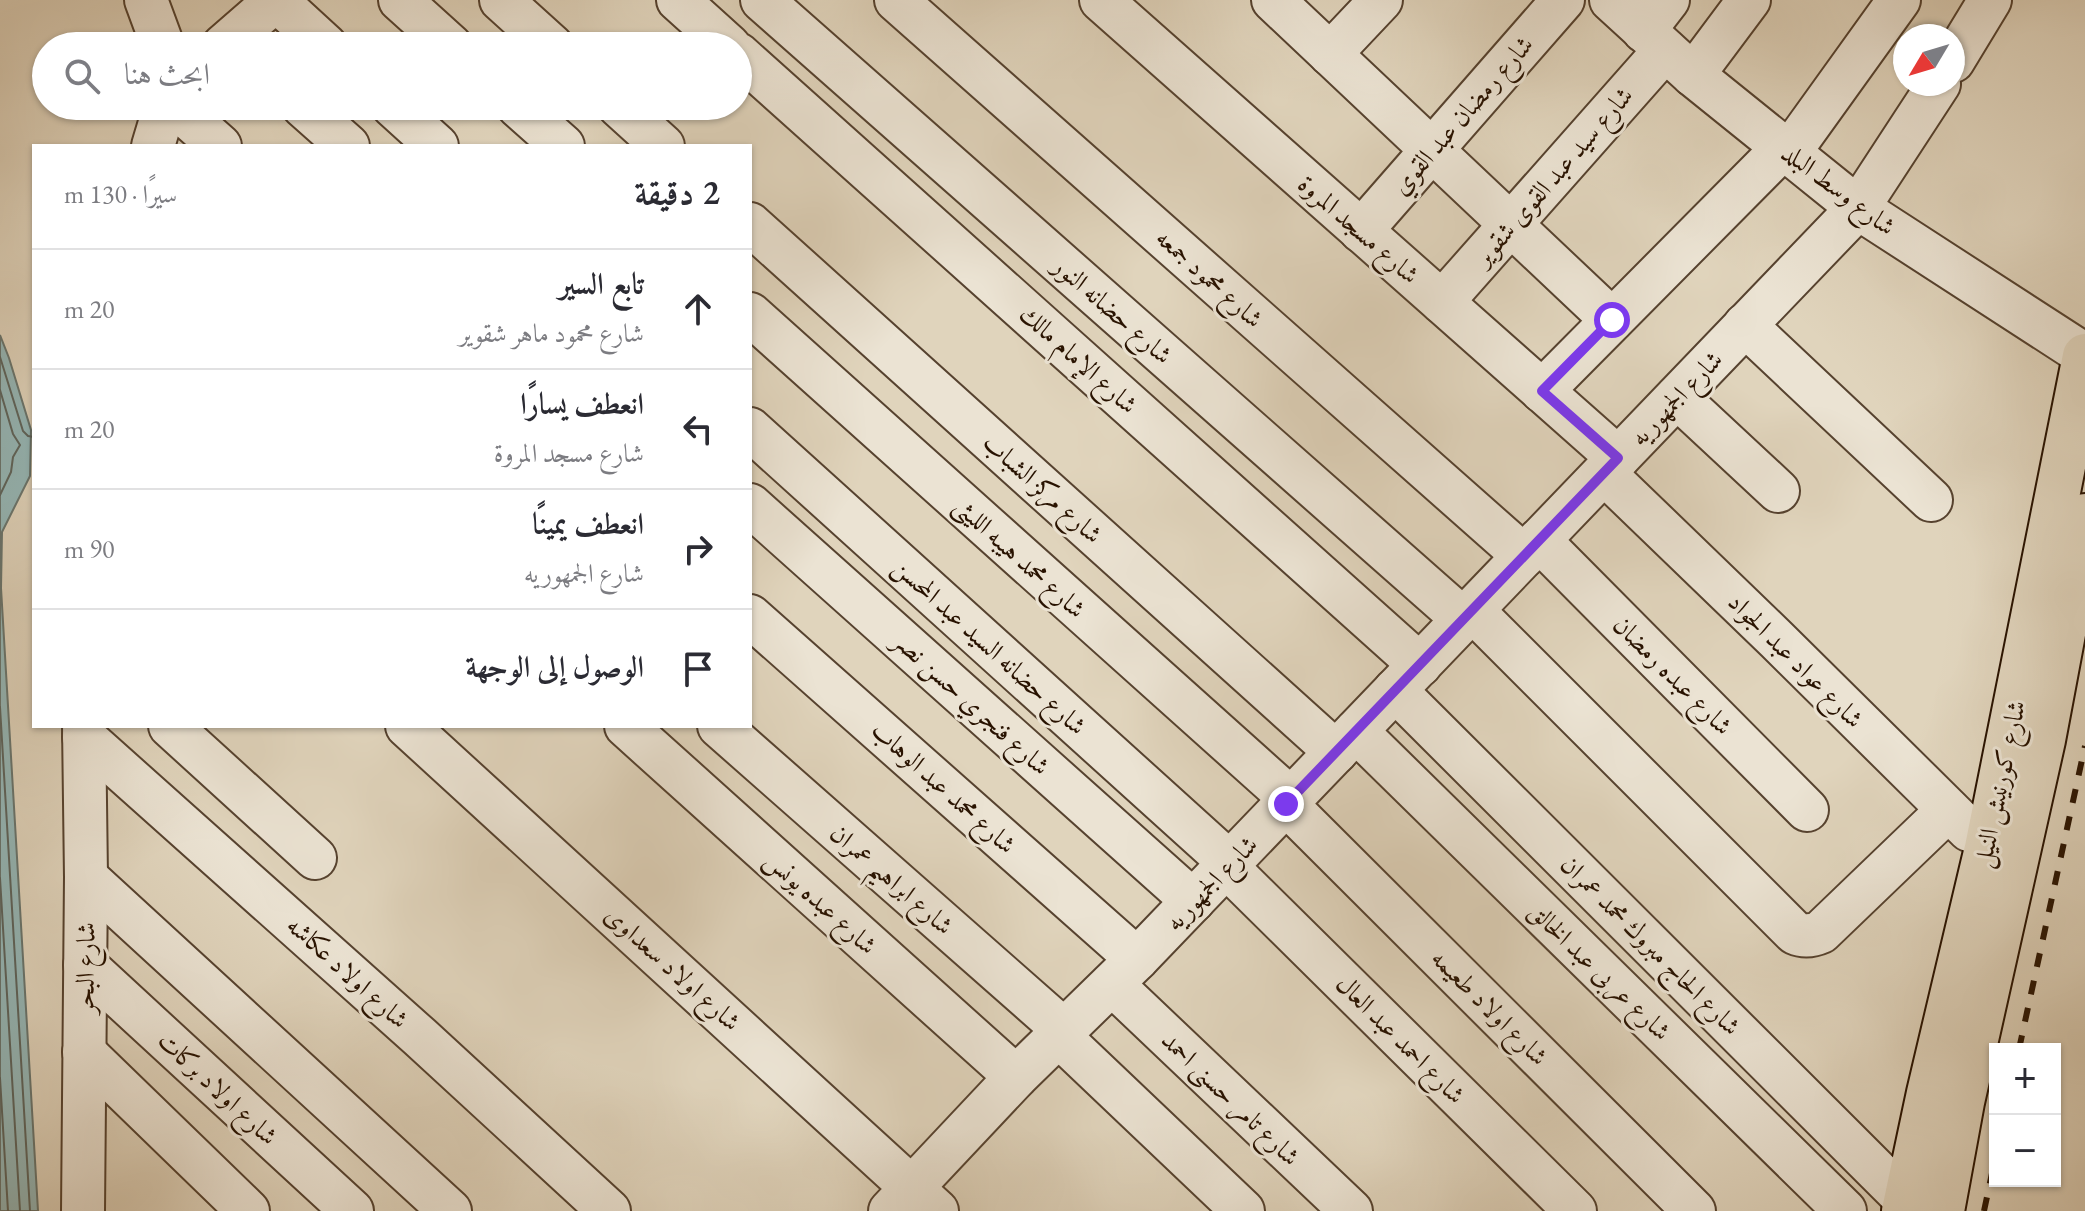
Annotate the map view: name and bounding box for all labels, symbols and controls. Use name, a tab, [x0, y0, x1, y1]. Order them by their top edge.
north arrow	[1893, 24, 1965, 96]
street label: شارع رمضان عبد القوي	[1383, 28, 1544, 205]
search box	[32, 32, 752, 120]
icon: search	[60, 54, 104, 98]
text: ابحث هنا	[124, 54, 210, 93]
street label: شارع سيد عبد القوى شقوير	[1464, 79, 1644, 278]
street label: شارع وسط البلد	[1772, 135, 1903, 247]
street label: شارع مسجد المروة	[1288, 167, 1427, 295]
text: 2 دقيقة	[635, 170, 720, 214]
text: سيرًا · 130 m	[64, 177, 177, 211]
street label: شارع محمود جمعه	[1146, 221, 1271, 339]
street label: شارع حضانه النور	[1040, 247, 1180, 375]
text: تابع السير	[559, 264, 644, 303]
icon: ahead	[676, 287, 720, 331]
text: 20 m	[64, 292, 114, 326]
street label: شارع الإمام مالك	[1009, 297, 1145, 426]
route start	[1594, 302, 1630, 338]
text: شارع محمود ماهر شقوير	[459, 316, 644, 350]
street label: شارع الجمهوريه	[1622, 343, 1734, 457]
text: انعطف يسارًا	[520, 384, 644, 423]
icon: left	[676, 407, 720, 451]
text: 20 m	[64, 412, 114, 446]
street label: شارع مركز الشباب	[973, 425, 1110, 555]
text: شارع مسجد المروة	[494, 436, 644, 470]
street label: شارع محمد هيبه الليثى	[943, 488, 1093, 629]
text: انعطف يمينًا	[532, 504, 644, 543]
icon: right	[676, 527, 720, 571]
text: 90 m	[64, 532, 114, 566]
street label: شارع حضانه السيد عبد المحسن	[882, 550, 1094, 746]
text: شارع الجمهوريه	[524, 556, 644, 590]
street label: شارع عواد عبد الجواد	[1717, 585, 1871, 739]
street label: شارع عبده رمضان	[1602, 608, 1740, 746]
street label: شارع فنجري حسن نصر	[881, 622, 1058, 786]
text: الوصول إلى الوجهة	[465, 647, 644, 686]
icon: arrive	[676, 647, 720, 691]
street label: شارع كورنيش النيل	[1965, 697, 2038, 872]
street label: شارع محمد عبد الوهاب	[861, 713, 1024, 865]
route end	[1268, 786, 1304, 822]
street label: شارع ابراهيم عمران	[817, 816, 961, 949]
street label: شارع الجمهوريه	[1157, 828, 1269, 942]
street label: شارع عبده يونس	[754, 842, 885, 965]
street label: شارع الحاج مبروك محمد عمران	[1548, 847, 1749, 1048]
street label: شارع عربى عبد الخالق	[1518, 894, 1679, 1051]
street label: شارع اولاد سعداوى	[594, 898, 748, 1042]
street label: شارع اولاد عكاشه	[276, 908, 416, 1040]
street label: شارع البحر	[67, 922, 108, 1017]
street label: شارع اولاد طعيمه	[1421, 941, 1556, 1076]
street label: شارع احمد عبد العال	[1325, 967, 1473, 1115]
street label: شارع اولاد بركات	[147, 1023, 285, 1156]
street label: شارع تامر حسنى احمد	[1151, 1023, 1308, 1177]
map controls	[1989, 1043, 2061, 1187]
button: +	[1989, 1043, 2061, 1115]
button: −	[1989, 1115, 2061, 1187]

